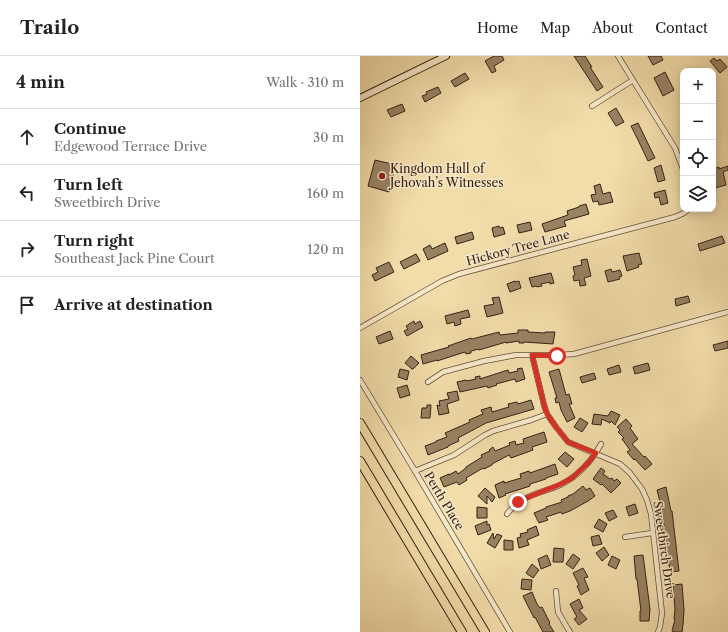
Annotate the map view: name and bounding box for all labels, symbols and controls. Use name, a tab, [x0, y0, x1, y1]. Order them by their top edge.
text: Trailo	[20, 16, 79, 39]
text: Home	[477, 19, 518, 37]
text: Map	[540, 19, 570, 37]
text: About	[592, 19, 633, 37]
text: Contact	[655, 19, 708, 37]
map controls	[680, 68, 716, 212]
button: +	[680, 68, 716, 104]
text: 4 min	[16, 72, 65, 92]
text: Walk · 310 m	[266, 74, 344, 90]
button: −	[680, 104, 716, 140]
text: Continue	[54, 119, 126, 138]
icon: ahead	[16, 126, 38, 148]
text: 30 m	[313, 129, 344, 145]
text: Edgewood Terrace Drive	[54, 138, 207, 154]
button: locate	[680, 140, 716, 176]
place label: Kingdom Hall of Jehovah’s Witnesses	[388, 161, 504, 190]
marker: Kingdom Hall of Jehovah’s Witnesses	[377, 171, 387, 181]
text: Turn left	[54, 175, 123, 194]
button: layers	[680, 176, 716, 212]
icon: left	[16, 182, 38, 204]
text: 160 m	[307, 185, 344, 201]
text: Sweetbirch Drive	[54, 194, 161, 210]
street label: Hickory Tree Lane	[464, 226, 572, 269]
text: Turn right	[54, 231, 134, 250]
icon: right	[16, 238, 38, 260]
text: 120 m	[307, 241, 344, 257]
text: Southeast Jack Pine Court	[54, 250, 215, 266]
icon: arrive	[16, 294, 38, 316]
text: Arrive at destination	[54, 295, 213, 314]
route start	[548, 347, 566, 365]
street label: Perth Place	[421, 469, 468, 533]
route end	[509, 493, 527, 511]
street label: Sweetbirch Drive	[650, 500, 679, 600]

